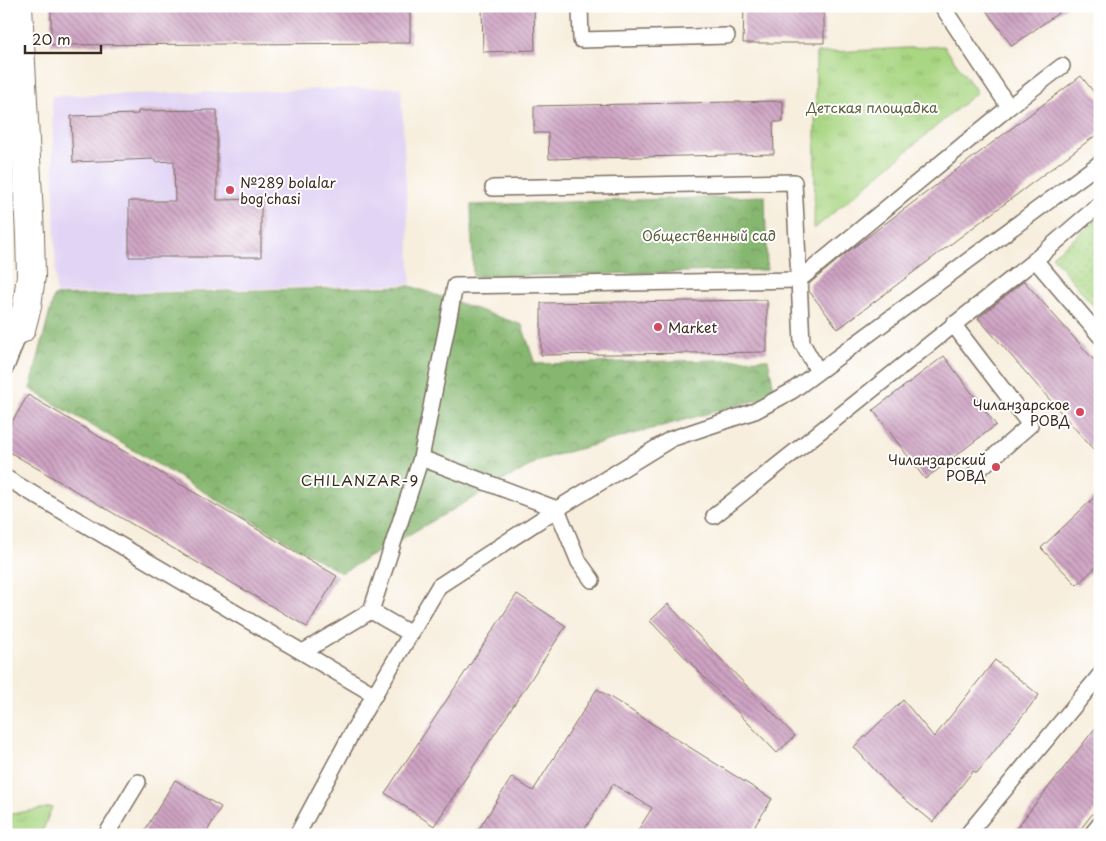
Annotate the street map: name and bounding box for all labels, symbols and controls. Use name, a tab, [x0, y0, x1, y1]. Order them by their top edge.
scale bar	[25, 22, 101, 54]
text: 20 m	[32, 27, 71, 50]
park label: Детская площадка	[805, 97, 938, 118]
place label: №289 bolalar bog'chasi	[240, 172, 337, 209]
marker: №289 bolalar bog'chasi	[224, 184, 236, 196]
park label: Общественный сад	[642, 225, 776, 246]
place label: Market	[668, 317, 717, 338]
marker: Market	[652, 321, 664, 333]
place label: Чиланзарское РОВД	[973, 394, 1070, 431]
marker: Чиланзарское РОВД	[1074, 406, 1086, 418]
place label: Чиланзарский РОВД	[888, 449, 986, 486]
marker: Чиланзарский РОВД	[990, 461, 1002, 473]
district label: CHILANZAR-9	[301, 468, 419, 491]

